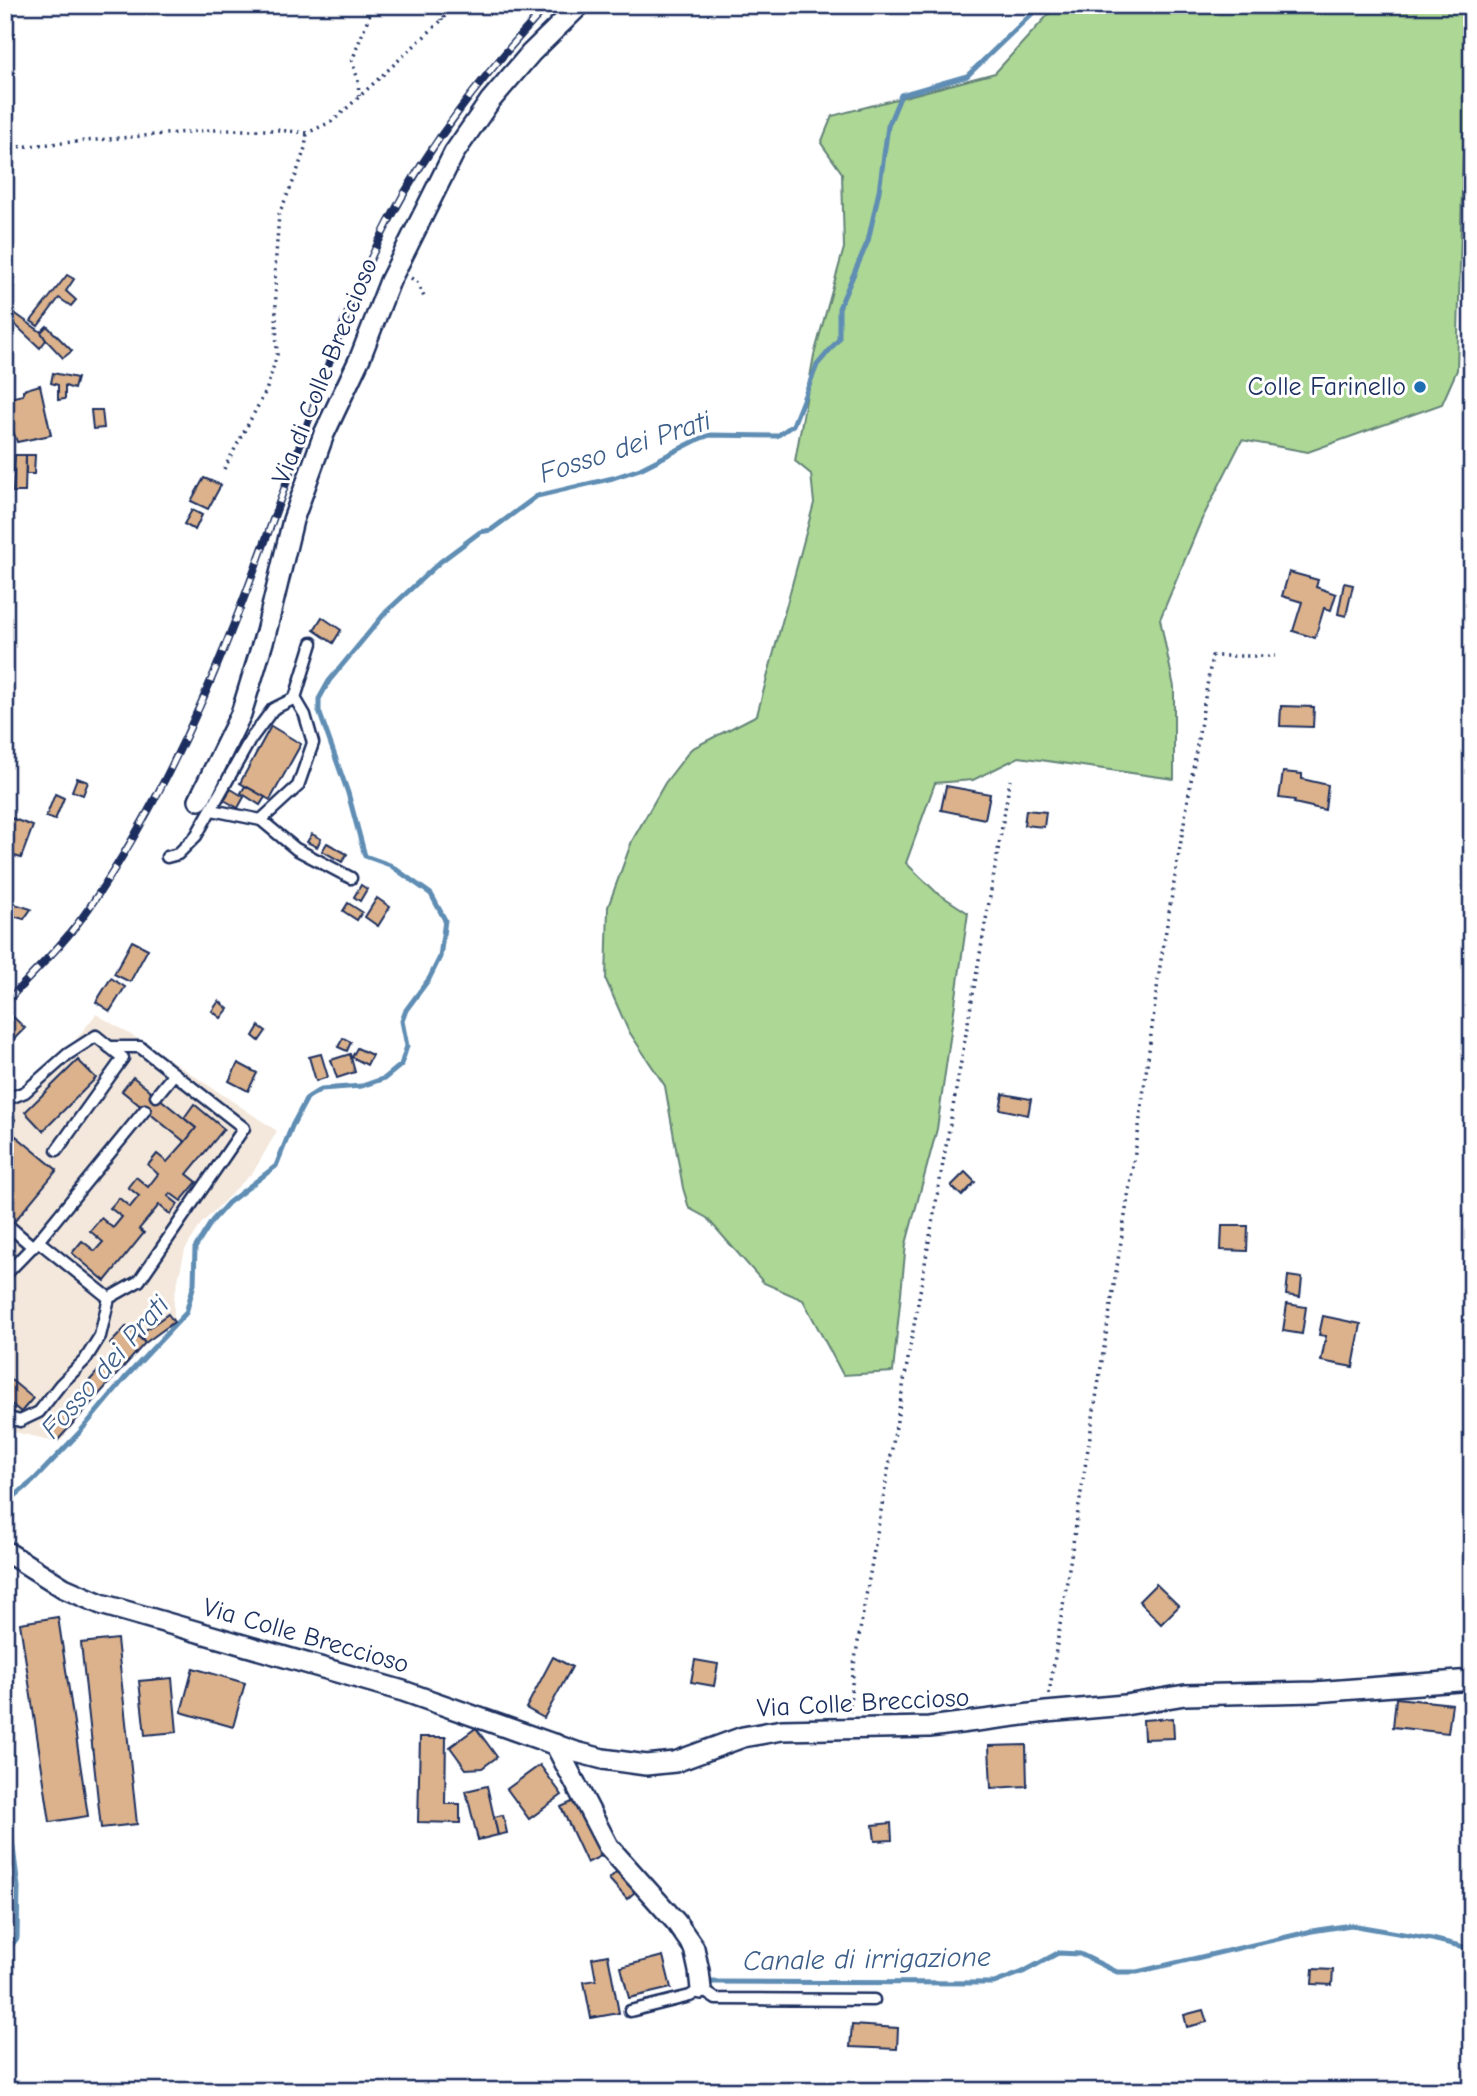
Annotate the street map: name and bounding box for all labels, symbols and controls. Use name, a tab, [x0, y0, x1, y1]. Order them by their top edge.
street label: Via di Colle Breccioso	[266, 254, 384, 488]
place label: Colle Farinello	[1247, 372, 1406, 402]
marker: Colle Farinello	[1412, 379, 1428, 395]
water label: Fosso dei Prati	[535, 404, 715, 490]
water label: Fosso dei Prati	[34, 1289, 176, 1445]
street label: Via Colle Breccioso	[200, 1592, 412, 1680]
street label: Via Colle Breccioso	[756, 1682, 970, 1724]
water label: Canale di irrigazione	[743, 1941, 991, 1977]

